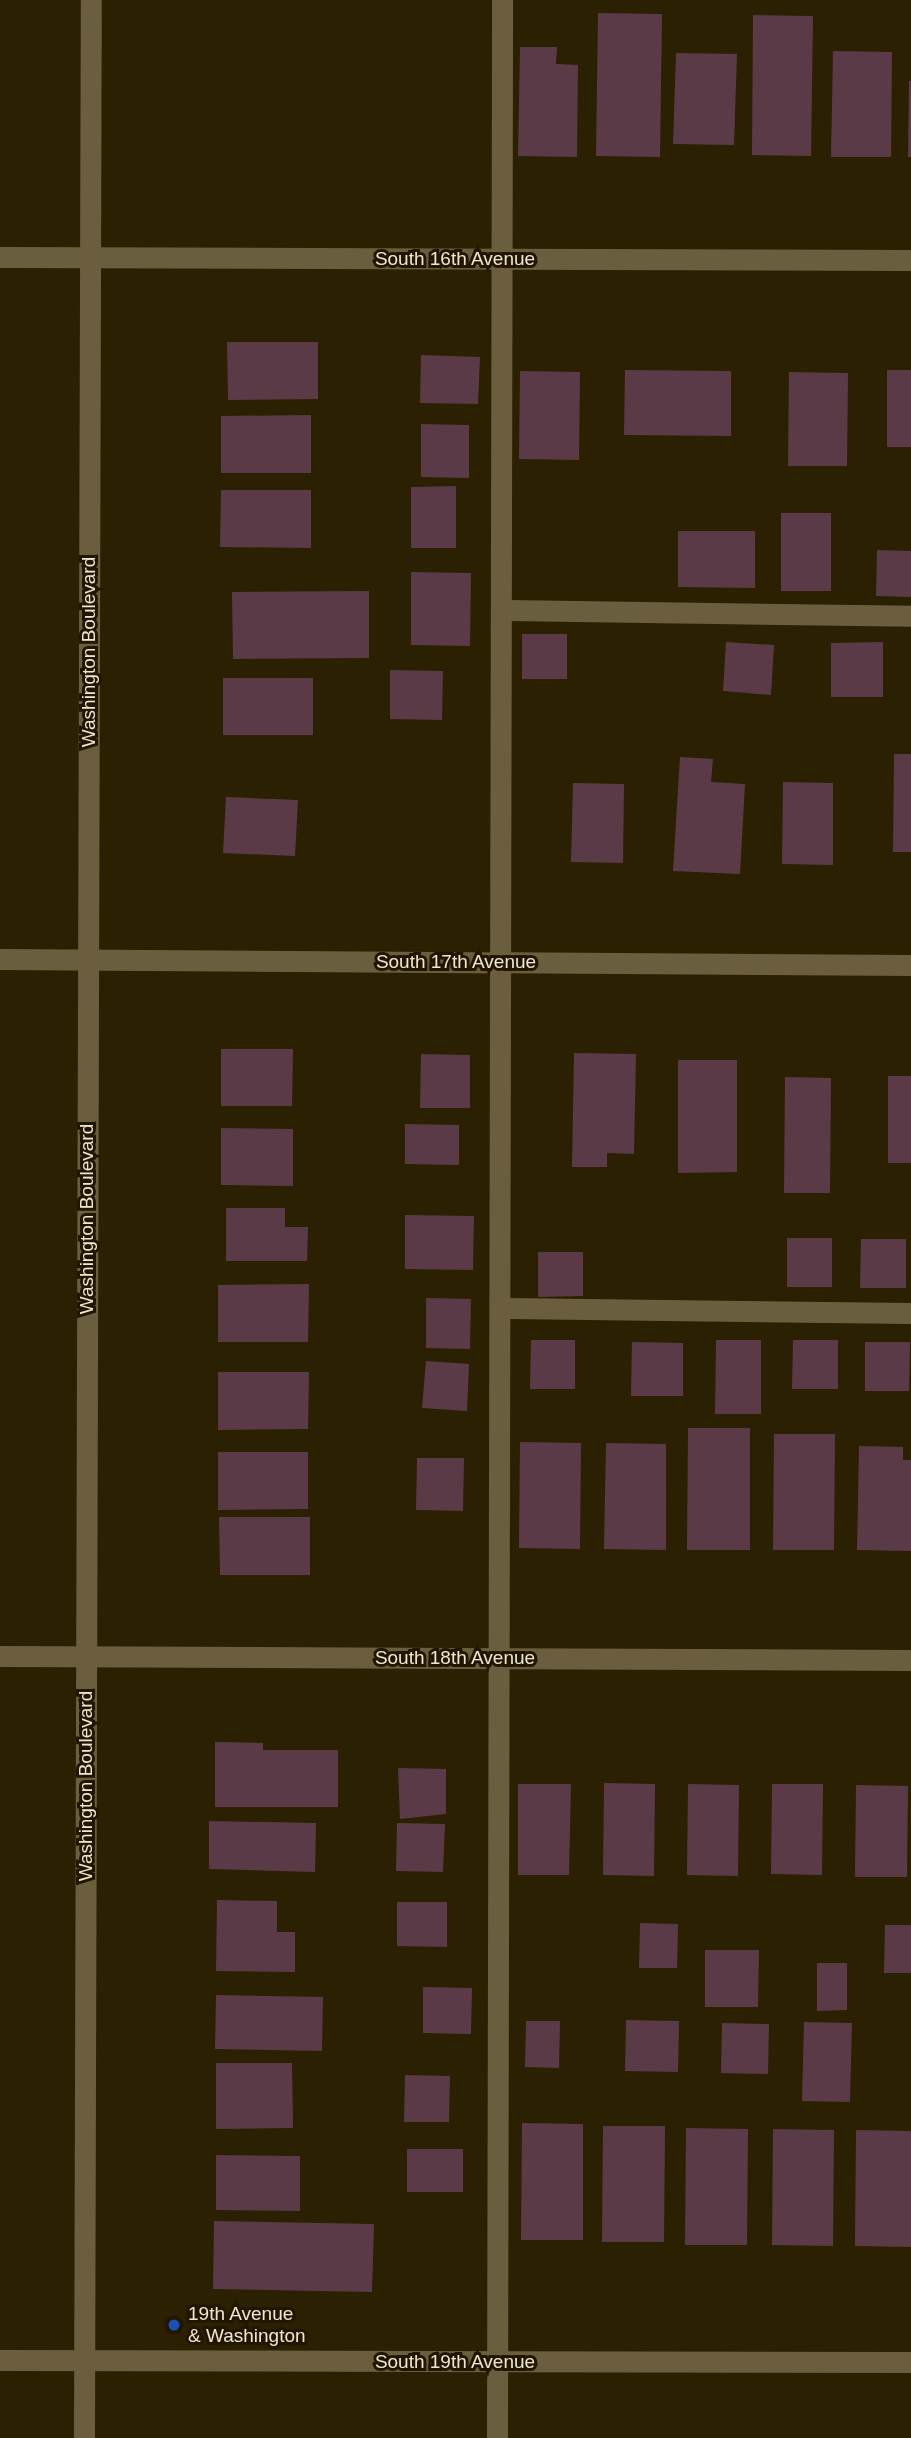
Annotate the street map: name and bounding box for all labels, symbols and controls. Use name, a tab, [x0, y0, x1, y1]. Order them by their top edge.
street label: South 16th Avenue	[374, 248, 536, 270]
street label: Washington Boulevard	[78, 557, 100, 747]
street label: South 17th Avenue	[375, 951, 537, 973]
street label: Washington Boulevard	[76, 1124, 98, 1314]
street label: South 18th Avenue	[374, 1647, 536, 1669]
street label: Washington Boulevard	[75, 1691, 97, 1881]
place label: 19th Avenue & Washington	[188, 2303, 306, 2347]
marker: 19th Avenue & Washington	[166, 2317, 182, 2333]
street label: South 19th Avenue	[374, 2351, 536, 2373]

